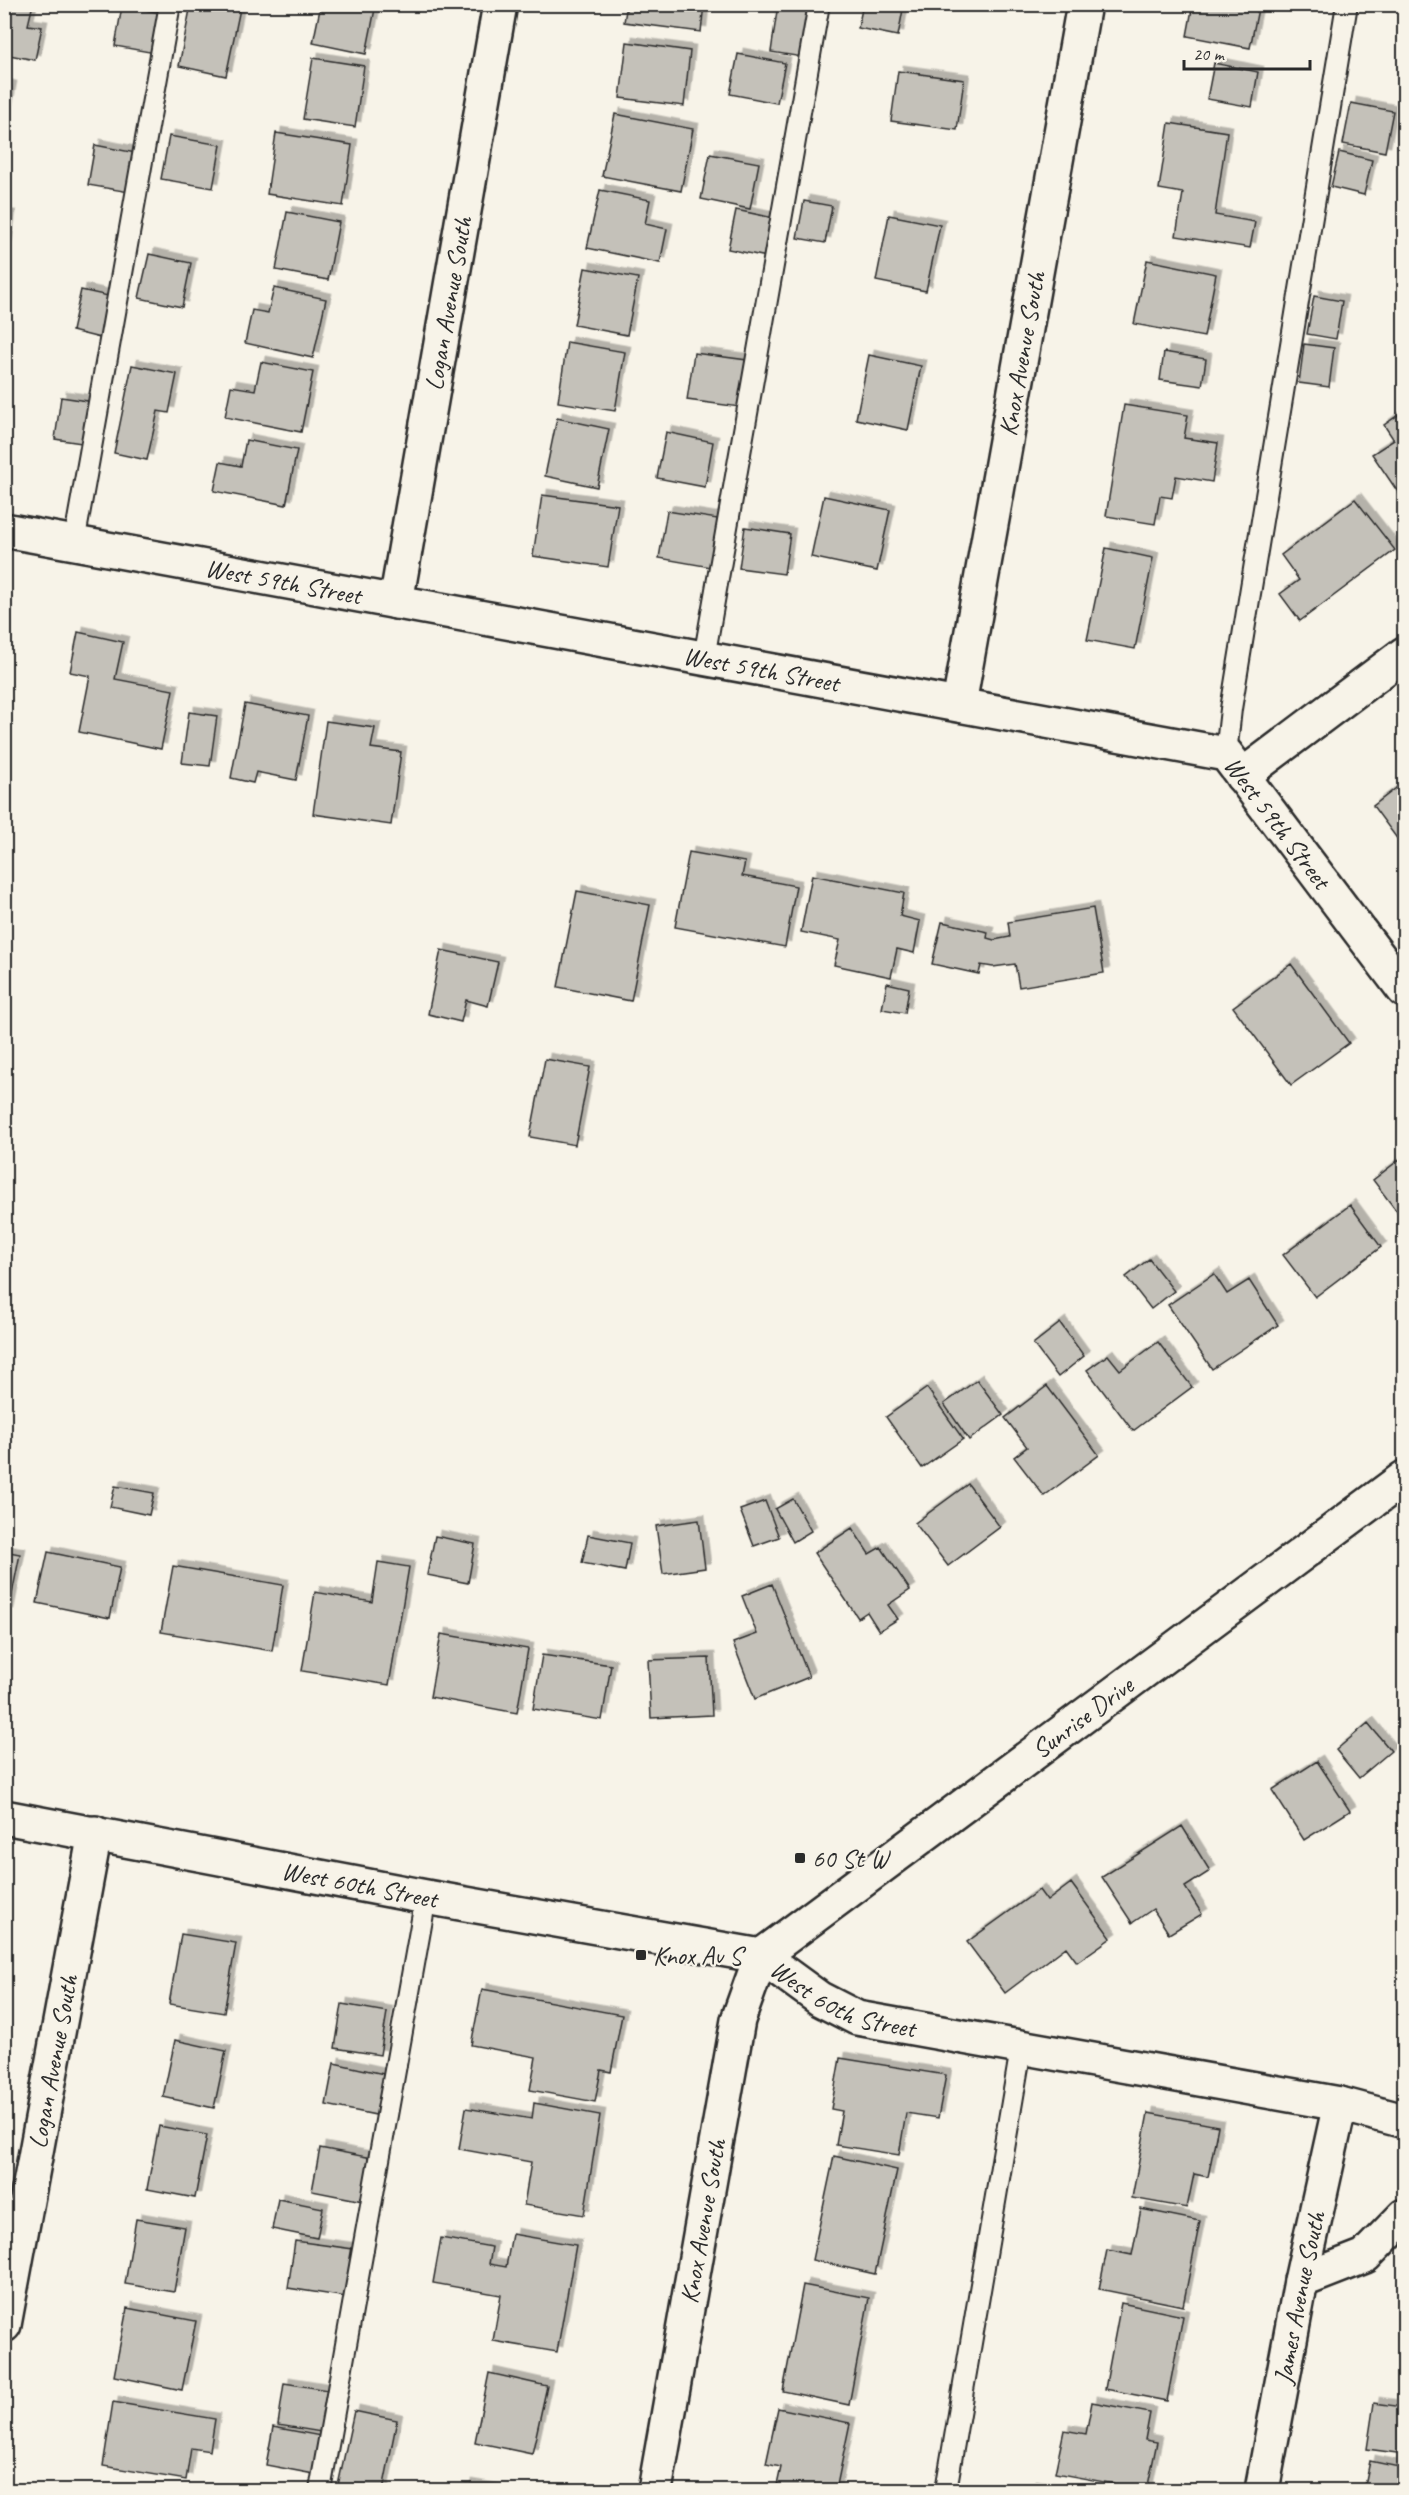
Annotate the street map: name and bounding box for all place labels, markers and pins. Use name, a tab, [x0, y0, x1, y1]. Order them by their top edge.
place label: 60 St W	[812, 1842, 892, 1875]
marker: 60 St W	[793, 1851, 807, 1865]
place label: Knox Av S	[653, 1939, 747, 1972]
marker: Knox Av S	[634, 1948, 648, 1962]

